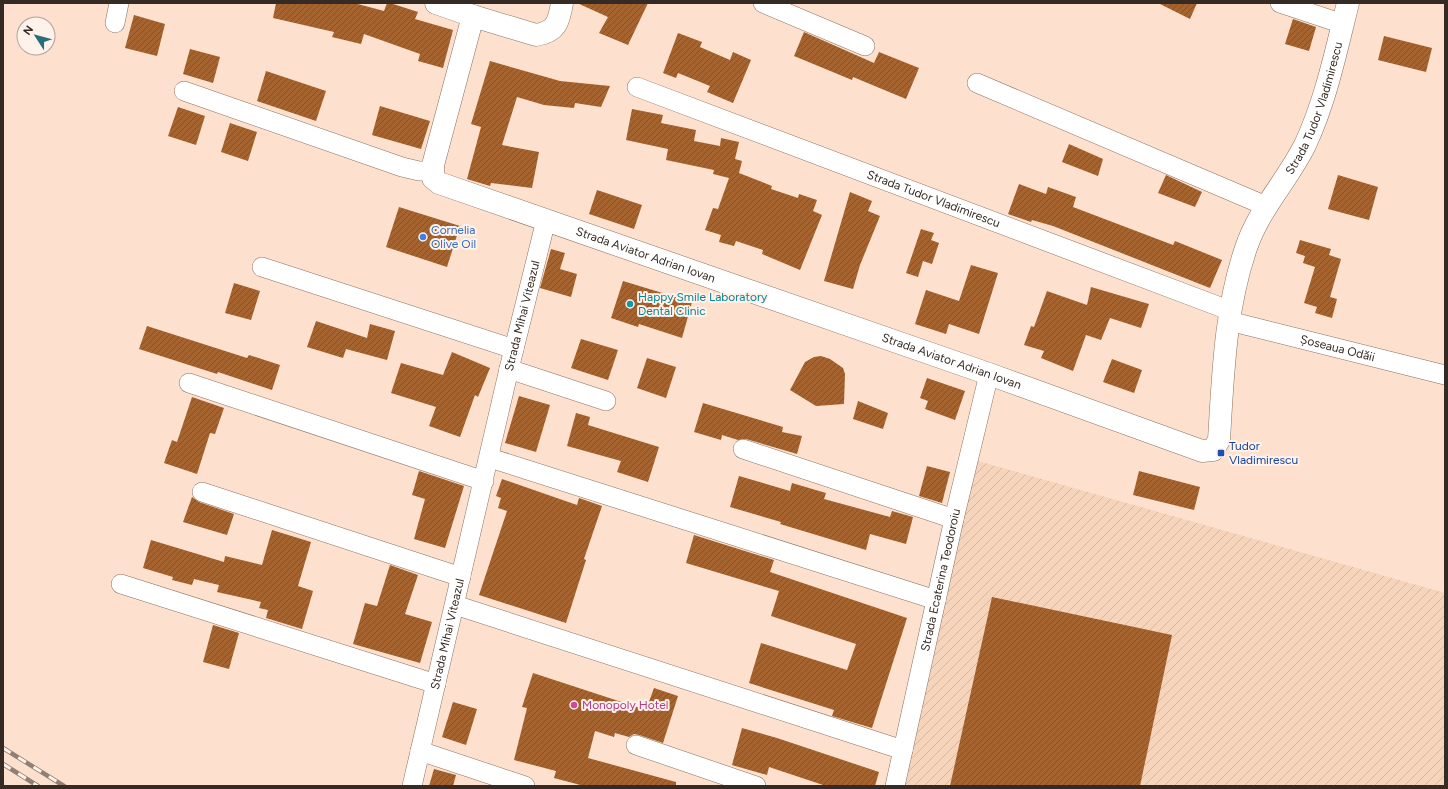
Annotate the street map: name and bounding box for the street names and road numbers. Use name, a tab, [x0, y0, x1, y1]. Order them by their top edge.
street label: Strada Tudor Vladimirescu	[1282, 40, 1345, 177]
street label: Strada Tudor Vladimirescu	[865, 167, 1002, 230]
street label: Strada Aviator Adrian Iovan	[574, 224, 717, 286]
street label: Strada Mihai Viteazul	[502, 259, 543, 372]
street label: Strada Aviator Adrian Iovan	[880, 330, 1023, 392]
street label: Șoseaua Odăii	[1299, 332, 1376, 364]
street label: Strada Ecaterina Teodoroiu	[918, 507, 963, 653]
street label: Strada Mihai Viteazul	[428, 577, 467, 691]

